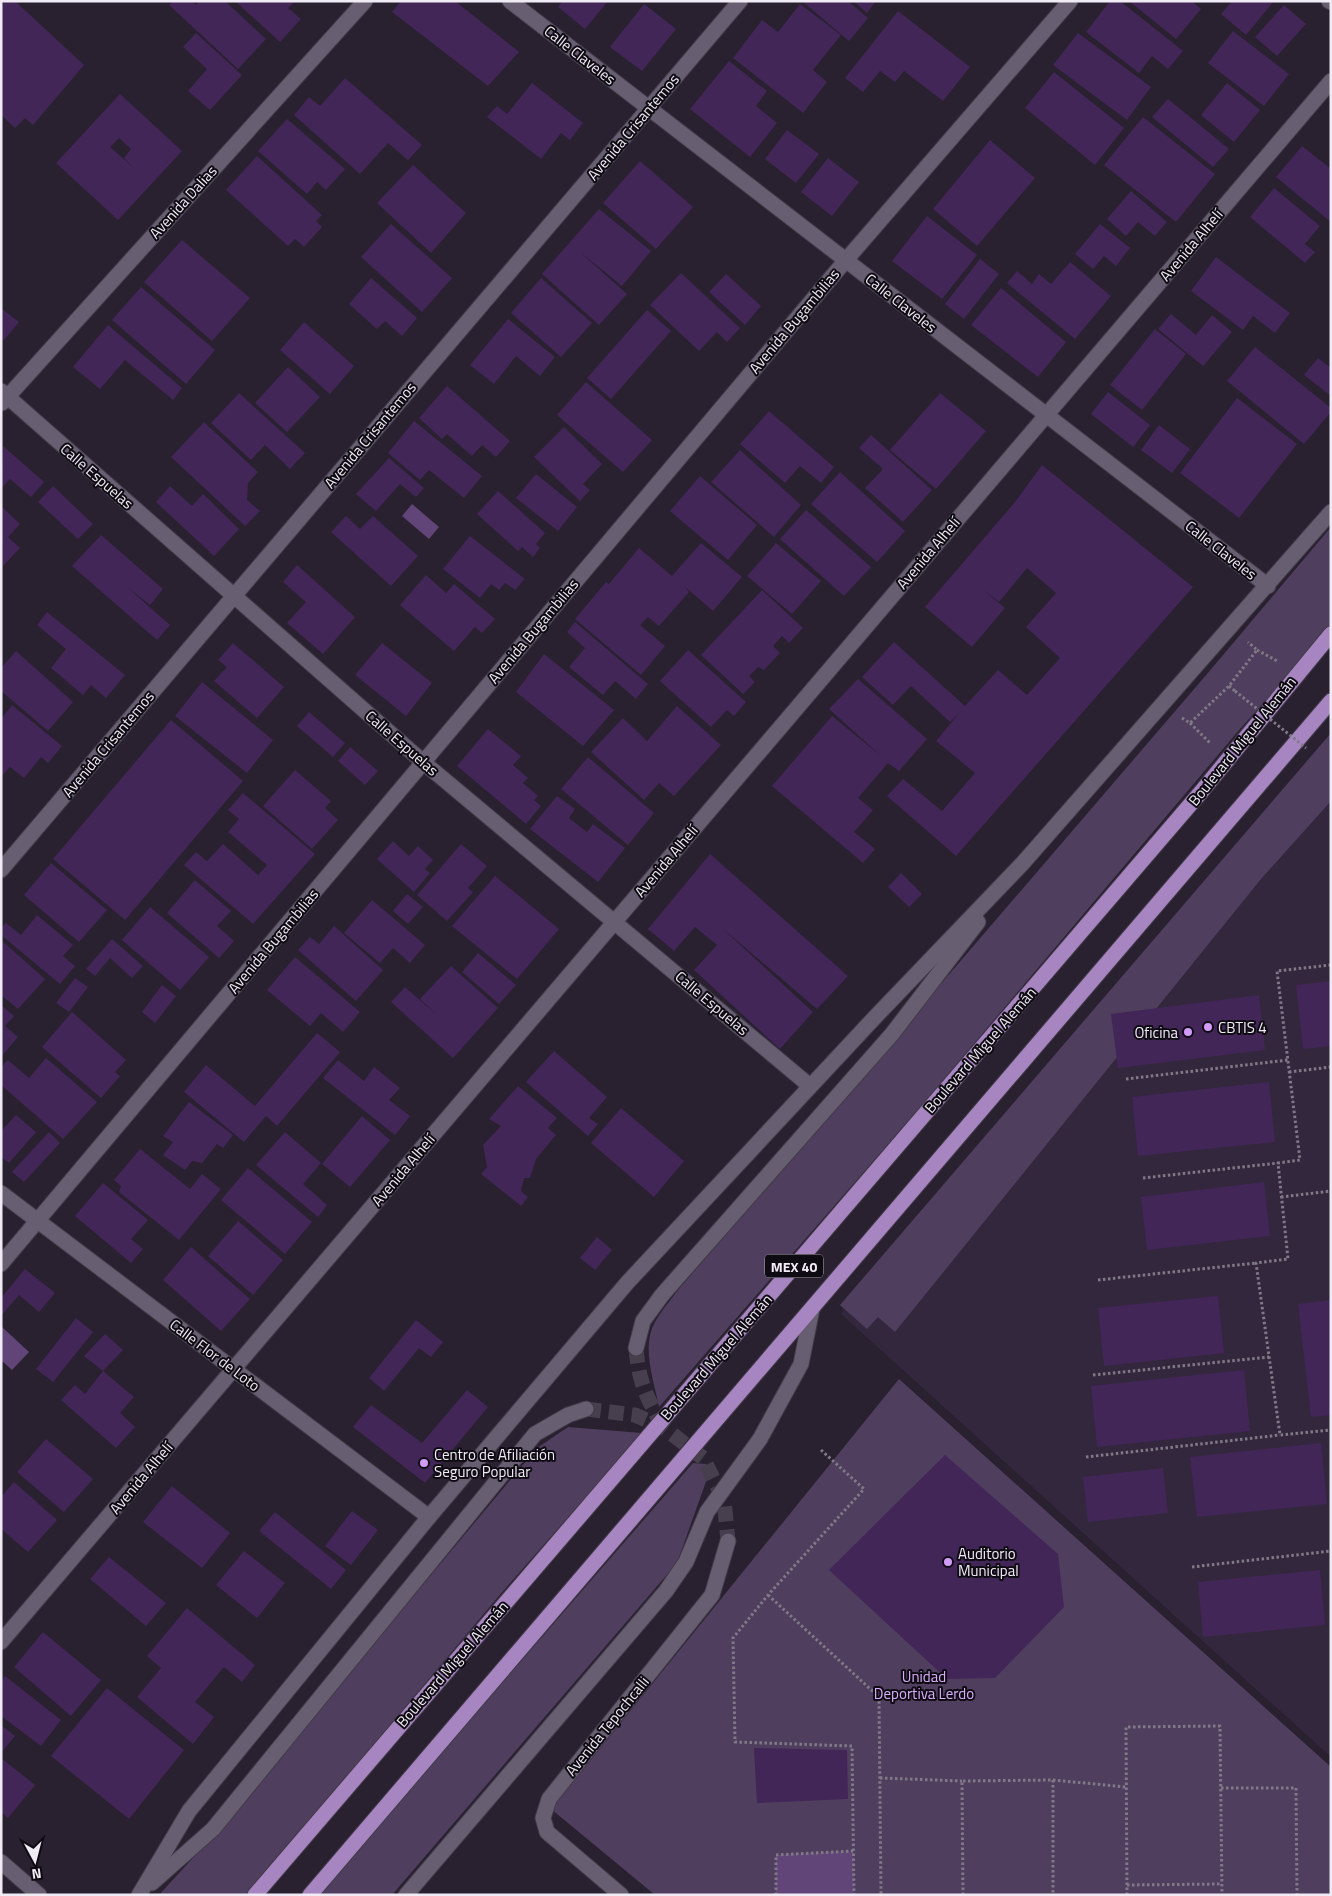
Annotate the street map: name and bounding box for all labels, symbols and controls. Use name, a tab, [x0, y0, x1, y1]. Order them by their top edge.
street label: Calle Claveles	[539, 20, 621, 90]
street label: Avenida Crisantemos	[582, 69, 684, 185]
street label: Avenida Dalias	[144, 160, 222, 244]
street label: Avenida Alhelí	[1154, 203, 1229, 286]
street label: Avenida Bugambilias	[743, 263, 845, 378]
street label: Calle Claveles	[860, 268, 942, 338]
street label: Avenida Crisantemos	[319, 377, 421, 493]
street label: Calle Espuelas	[55, 438, 139, 514]
street label: Avenida Alhelí	[891, 511, 966, 594]
street label: Calle Claveles	[1180, 515, 1262, 585]
street label: Avenida Bugambilias	[482, 573, 584, 688]
street label: Boulevard Miguel Alemán	[1182, 671, 1302, 811]
street label: Avenida Crisantemos	[57, 686, 159, 802]
street label: Calle Espuelas	[360, 705, 444, 781]
street label: Avenida Alhelí	[629, 819, 704, 902]
street label: Avenida Bugambilias	[222, 883, 324, 998]
street label: Calle Espuelas	[670, 965, 754, 1041]
street label: Boulevard Miguel Alemán	[919, 982, 1041, 1118]
place label: CBTIS 4	[1218, 1016, 1267, 1039]
place label: Oficina	[1134, 1021, 1178, 1044]
marker: CBTIS 4	[1202, 1021, 1214, 1033]
marker: Oficina	[1182, 1026, 1194, 1038]
street label: Avenida Alhelí	[366, 1128, 441, 1211]
road number: MEX 40	[765, 1254, 823, 1278]
street label: Boulevard Miguel Alemán	[655, 1289, 777, 1425]
street label: Calle Flor de Loto	[165, 1313, 265, 1397]
street label: Avenida Alhelí	[104, 1436, 179, 1519]
place label: Centro de Afiliación Seguro Popular	[434, 1443, 555, 1483]
marker: Centro de Afiliación Seguro Popular	[418, 1457, 430, 1469]
place label: Auditorio Municipal	[958, 1542, 1019, 1582]
marker: Auditorio Municipal	[942, 1556, 954, 1568]
street label: Boulevard Miguel Alemán	[391, 1596, 513, 1732]
park label: Unidad Deportiva Lerdo	[874, 1665, 974, 1705]
street label: Avenida Tepochcalli	[560, 1671, 654, 1781]
north arrow	[10, 1836, 60, 1886]
text: N	[31, 1863, 43, 1885]

